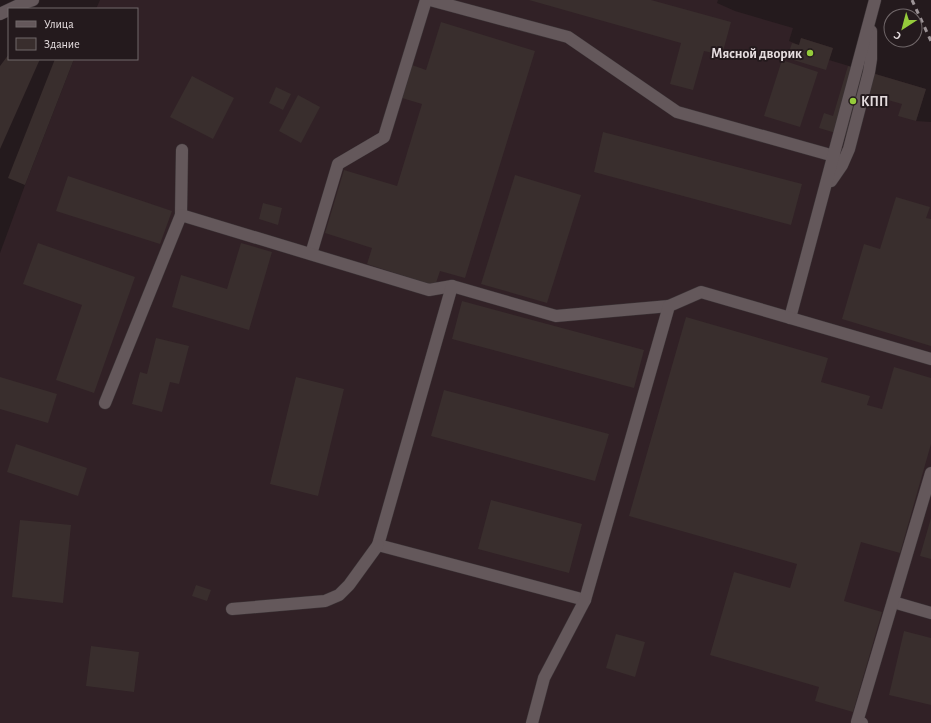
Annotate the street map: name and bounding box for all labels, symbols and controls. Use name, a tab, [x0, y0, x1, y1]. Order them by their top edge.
legend	[8, 8, 138, 60]
north arrow	[883, 8, 923, 48]
text: Улица	[44, 18, 74, 30]
text: С	[892, 29, 903, 42]
text: Здание	[44, 38, 80, 50]
place label: Мясной дворик	[711, 47, 802, 61]
marker: Мясной дворик	[805, 48, 815, 58]
place label: КПП	[861, 95, 888, 109]
marker: КПП	[848, 96, 858, 106]

